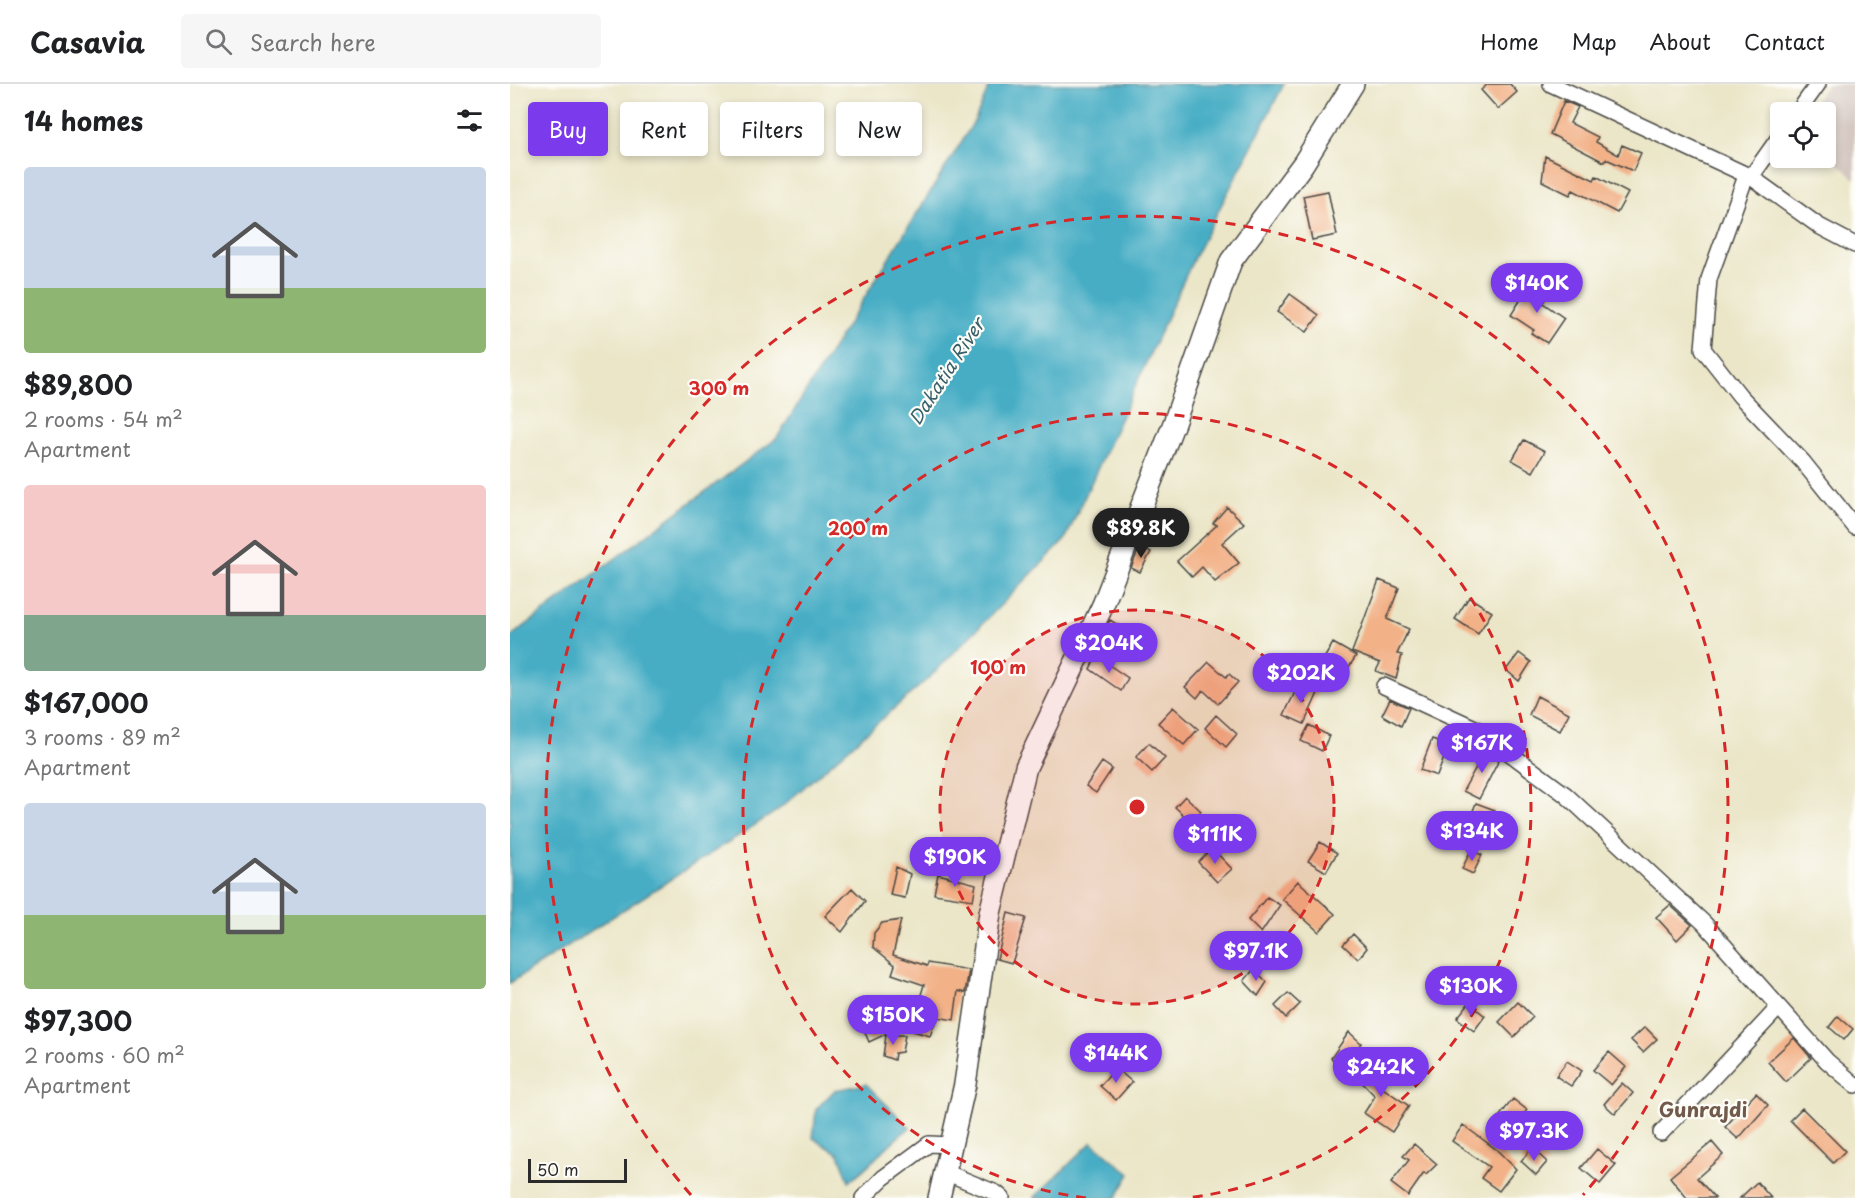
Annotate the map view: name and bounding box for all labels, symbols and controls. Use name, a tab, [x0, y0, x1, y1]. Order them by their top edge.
search box	[181, 14, 601, 68]
text: Casavia	[30, 20, 145, 63]
icon: search	[202, 25, 235, 58]
text: Search here	[250, 25, 376, 58]
text: Home	[1480, 25, 1539, 57]
text: Map	[1572, 25, 1617, 57]
text: About	[1650, 25, 1711, 57]
text: Contact	[1744, 25, 1825, 57]
text: 14 homes	[24, 101, 143, 140]
chip: Buy	[528, 102, 608, 156]
chip: Rent	[620, 102, 708, 156]
chip: Filters	[720, 102, 824, 156]
chip: New	[836, 102, 922, 156]
map controls	[1770, 102, 1836, 168]
button: locate	[1770, 102, 1836, 168]
icon: filters	[453, 104, 486, 137]
icon: home	[201, 206, 309, 314]
pin: $140K	[1495, 263, 1579, 314]
text: $140K	[1505, 267, 1569, 297]
water label: Dakatia River	[901, 310, 992, 430]
text: $89,800	[24, 365, 133, 404]
text: 300 m	[689, 374, 749, 401]
text: 2 rooms · 54 m²	[24, 404, 183, 434]
text: Apartment	[24, 434, 131, 464]
pin: $89.8K	[1092, 508, 1190, 559]
text: $89.8K	[1106, 512, 1176, 542]
text: 200 m	[828, 514, 888, 541]
icon: home	[201, 524, 309, 632]
pin: $204K	[1067, 623, 1151, 674]
text: $204K	[1075, 627, 1143, 657]
text: 100 m	[970, 653, 1026, 680]
pin: $202K	[1259, 653, 1343, 704]
text: $202K	[1267, 657, 1335, 687]
text: $167,000	[24, 683, 148, 722]
text: 3 rooms · 89 m²	[24, 722, 181, 752]
pin: $167K	[1440, 723, 1524, 774]
text: $167K	[1451, 727, 1513, 757]
text: Apartment	[24, 752, 131, 782]
centre of rings	[1127, 797, 1147, 817]
pin: $134K	[1430, 811, 1514, 862]
pin: $111K	[1173, 814, 1257, 865]
text: $134K	[1440, 815, 1504, 845]
text: $111K	[1187, 818, 1243, 848]
pin: $190K	[913, 837, 997, 888]
text: $190K	[924, 841, 986, 871]
icon: home	[201, 842, 309, 950]
pin: $97.1K	[1207, 931, 1305, 982]
text: $97.1K	[1224, 935, 1288, 965]
pin: $130K	[1429, 966, 1513, 1017]
text: $130K	[1439, 970, 1503, 1000]
pin: $150K	[851, 995, 935, 1046]
text: $150K	[861, 999, 925, 1029]
text: $97,300	[24, 1001, 132, 1040]
pin: $144K	[1074, 1033, 1158, 1084]
text: $144K	[1084, 1037, 1148, 1067]
text: 2 rooms · 60 m²	[24, 1040, 185, 1070]
pin: $242K	[1339, 1047, 1423, 1098]
text: $242K	[1347, 1051, 1415, 1081]
text: Apartment	[24, 1070, 131, 1100]
district label: Gunrajdi	[1659, 1094, 1747, 1124]
pin: $97.3K	[1485, 1111, 1583, 1162]
text: $97.3K	[1499, 1115, 1569, 1145]
scale bar	[528, 1156, 627, 1184]
text: 50 m	[537, 1157, 578, 1181]

